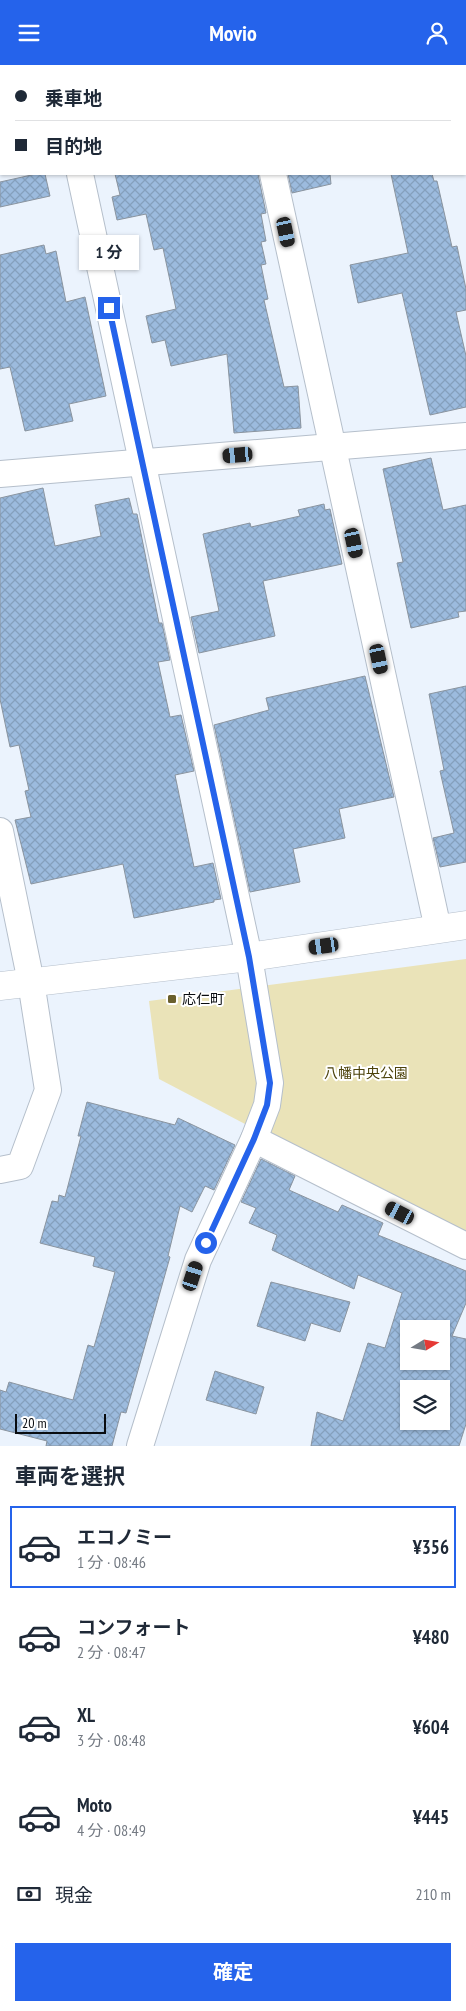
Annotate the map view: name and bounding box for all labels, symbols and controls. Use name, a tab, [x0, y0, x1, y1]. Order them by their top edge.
icon: menu	[15, 19, 43, 47]
text: Movio	[209, 19, 257, 47]
icon: person	[423, 19, 451, 47]
text: 乗車地	[45, 86, 102, 110]
text: 目的地	[45, 134, 102, 158]
car	[275, 216, 296, 248]
callout: 1 分	[79, 235, 139, 271]
text: 1 分	[96, 242, 122, 262]
route end	[98, 297, 120, 319]
car	[222, 446, 253, 464]
car	[343, 527, 364, 559]
car	[368, 643, 389, 675]
car	[308, 936, 339, 956]
place label: 応仁町	[182, 990, 224, 1008]
marker: 応仁町	[166, 993, 178, 1005]
park label: 八幡中央公園	[324, 1064, 408, 1082]
car	[383, 1200, 416, 1226]
route start	[195, 1232, 217, 1254]
car	[181, 1259, 204, 1293]
north arrow	[400, 1320, 450, 1370]
map controls	[400, 1320, 450, 1430]
button: layers	[400, 1380, 450, 1430]
scale bar	[15, 1411, 106, 1434]
text: 20 m	[22, 1414, 47, 1432]
text: 車両を選択	[15, 1462, 125, 1490]
icon: car	[17, 1525, 62, 1570]
text: エコノミー	[77, 1525, 172, 1549]
text: ¥356	[413, 1535, 449, 1559]
text: 1 分 · 08:46	[77, 1552, 146, 1572]
icon: car	[17, 1615, 62, 1660]
text: コンフォート	[77, 1615, 190, 1639]
text: ¥480	[413, 1625, 449, 1649]
text: 2 分 · 08:47	[77, 1642, 146, 1662]
text: XL	[77, 1703, 95, 1727]
icon: car	[17, 1705, 62, 1750]
text: ¥604	[413, 1715, 449, 1739]
text: 3 分 · 08:48	[77, 1730, 146, 1750]
text: Moto	[77, 1793, 112, 1817]
icon: car	[17, 1795, 62, 1840]
text: ¥445	[413, 1805, 449, 1829]
text: 4 分 · 08:49	[77, 1820, 146, 1840]
icon: cash	[15, 1880, 43, 1908]
text: 現金	[55, 1883, 93, 1907]
text: 210 m	[416, 1884, 451, 1904]
button: 確定	[15, 1943, 451, 2001]

